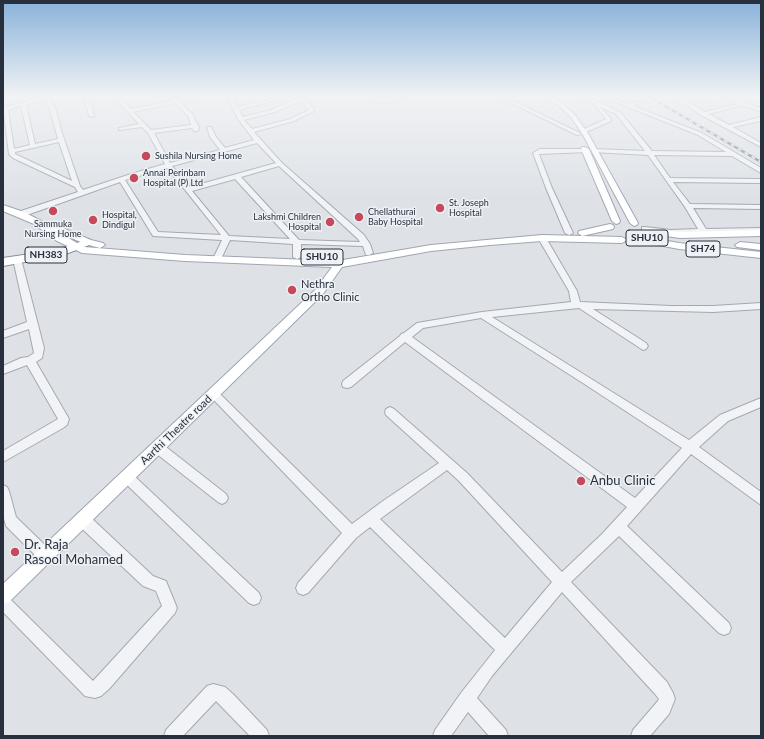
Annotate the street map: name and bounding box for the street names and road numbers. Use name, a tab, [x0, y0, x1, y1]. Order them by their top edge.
road number: SHU10	[626, 230, 668, 246]
road number: SH74	[686, 241, 720, 257]
road number: NH383	[25, 247, 67, 263]
road number: SHU10	[301, 249, 343, 265]
street label: Aarthi Theatre road	[138, 393, 214, 467]

